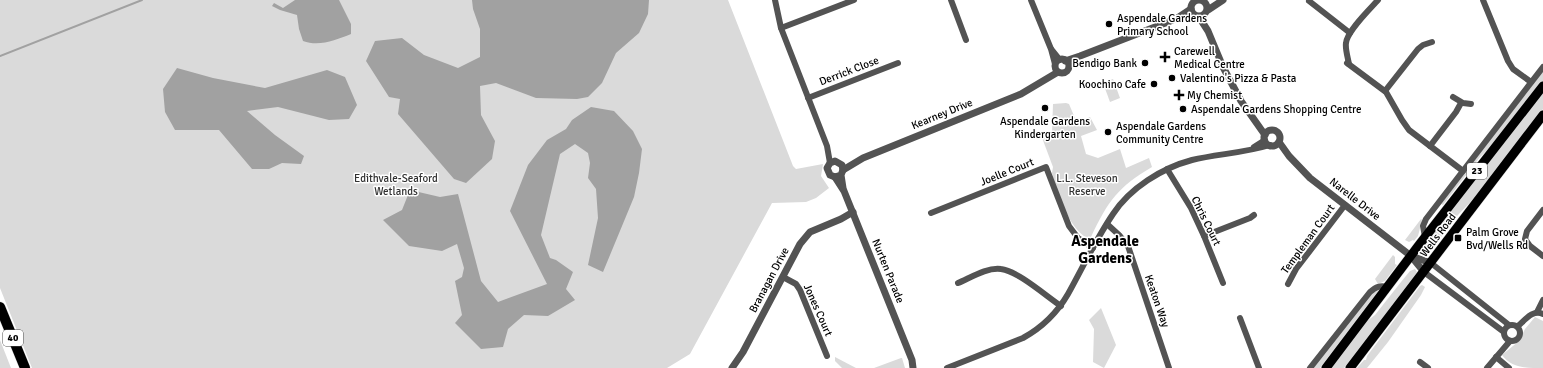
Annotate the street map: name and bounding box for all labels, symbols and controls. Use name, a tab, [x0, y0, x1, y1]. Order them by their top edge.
place label: Aspendale Gardens Primary School	[1117, 12, 1207, 38]
marker: Aspendale Gardens Primary School	[1104, 19, 1114, 29]
place label: Carewell Medical Centre	[1174, 45, 1245, 71]
marker: Carewell Medical Centre	[1159, 51, 1171, 63]
street label: Derrick Close	[817, 54, 881, 88]
place label: Bendigo Bank	[1072, 57, 1137, 70]
marker: Bendigo Bank	[1140, 58, 1150, 68]
place label: Valentino's Pizza & Pasta	[1180, 72, 1297, 85]
marker: Valentino's Pizza & Pasta	[1167, 73, 1177, 83]
place label: Koochino Cafe	[1079, 78, 1146, 91]
marker: Koochino Cafe	[1149, 79, 1159, 89]
place label: My Chemist	[1187, 89, 1242, 102]
marker: My Chemist	[1174, 90, 1184, 100]
street label: Kearney Drive	[909, 96, 975, 132]
marker: Aspendale Gardens Kindergarten	[1040, 103, 1050, 113]
place label: Aspendale Gardens Shopping Centre	[1191, 103, 1361, 116]
marker: Aspendale Gardens Shopping Centre	[1178, 104, 1188, 114]
place label: Aspendale Gardens Kindergarten	[1000, 115, 1090, 141]
place label: Aspendale Gardens Community Centre	[1116, 120, 1206, 146]
marker: Aspendale Gardens Community Centre	[1103, 127, 1113, 137]
street label: Joelle Court	[978, 155, 1036, 189]
road number: 23	[1467, 163, 1487, 179]
park label: Edithvale-Seaford Wetlands	[354, 172, 438, 198]
park label: L.L. Steveson Reserve	[1056, 172, 1118, 198]
street label: Narelle Drive	[1327, 175, 1383, 223]
street label: Chris Court	[1188, 194, 1224, 248]
street label: Templeman Court	[1279, 202, 1338, 276]
street label: Wells Road	[1417, 210, 1459, 259]
place label: Palm Grove Bvd/Wells Rd	[1466, 226, 1528, 252]
district label: Aspendale Gardens	[1071, 232, 1139, 267]
marker: Palm Grove Bvd/Wells Rd	[1453, 233, 1463, 243]
street label: Nurten Parade	[869, 237, 907, 305]
street label: Branagan Drive	[746, 245, 792, 315]
street label: Keaton Way	[1142, 273, 1172, 330]
street label: Jones Court	[801, 282, 835, 338]
road number: 40	[3, 330, 23, 346]

